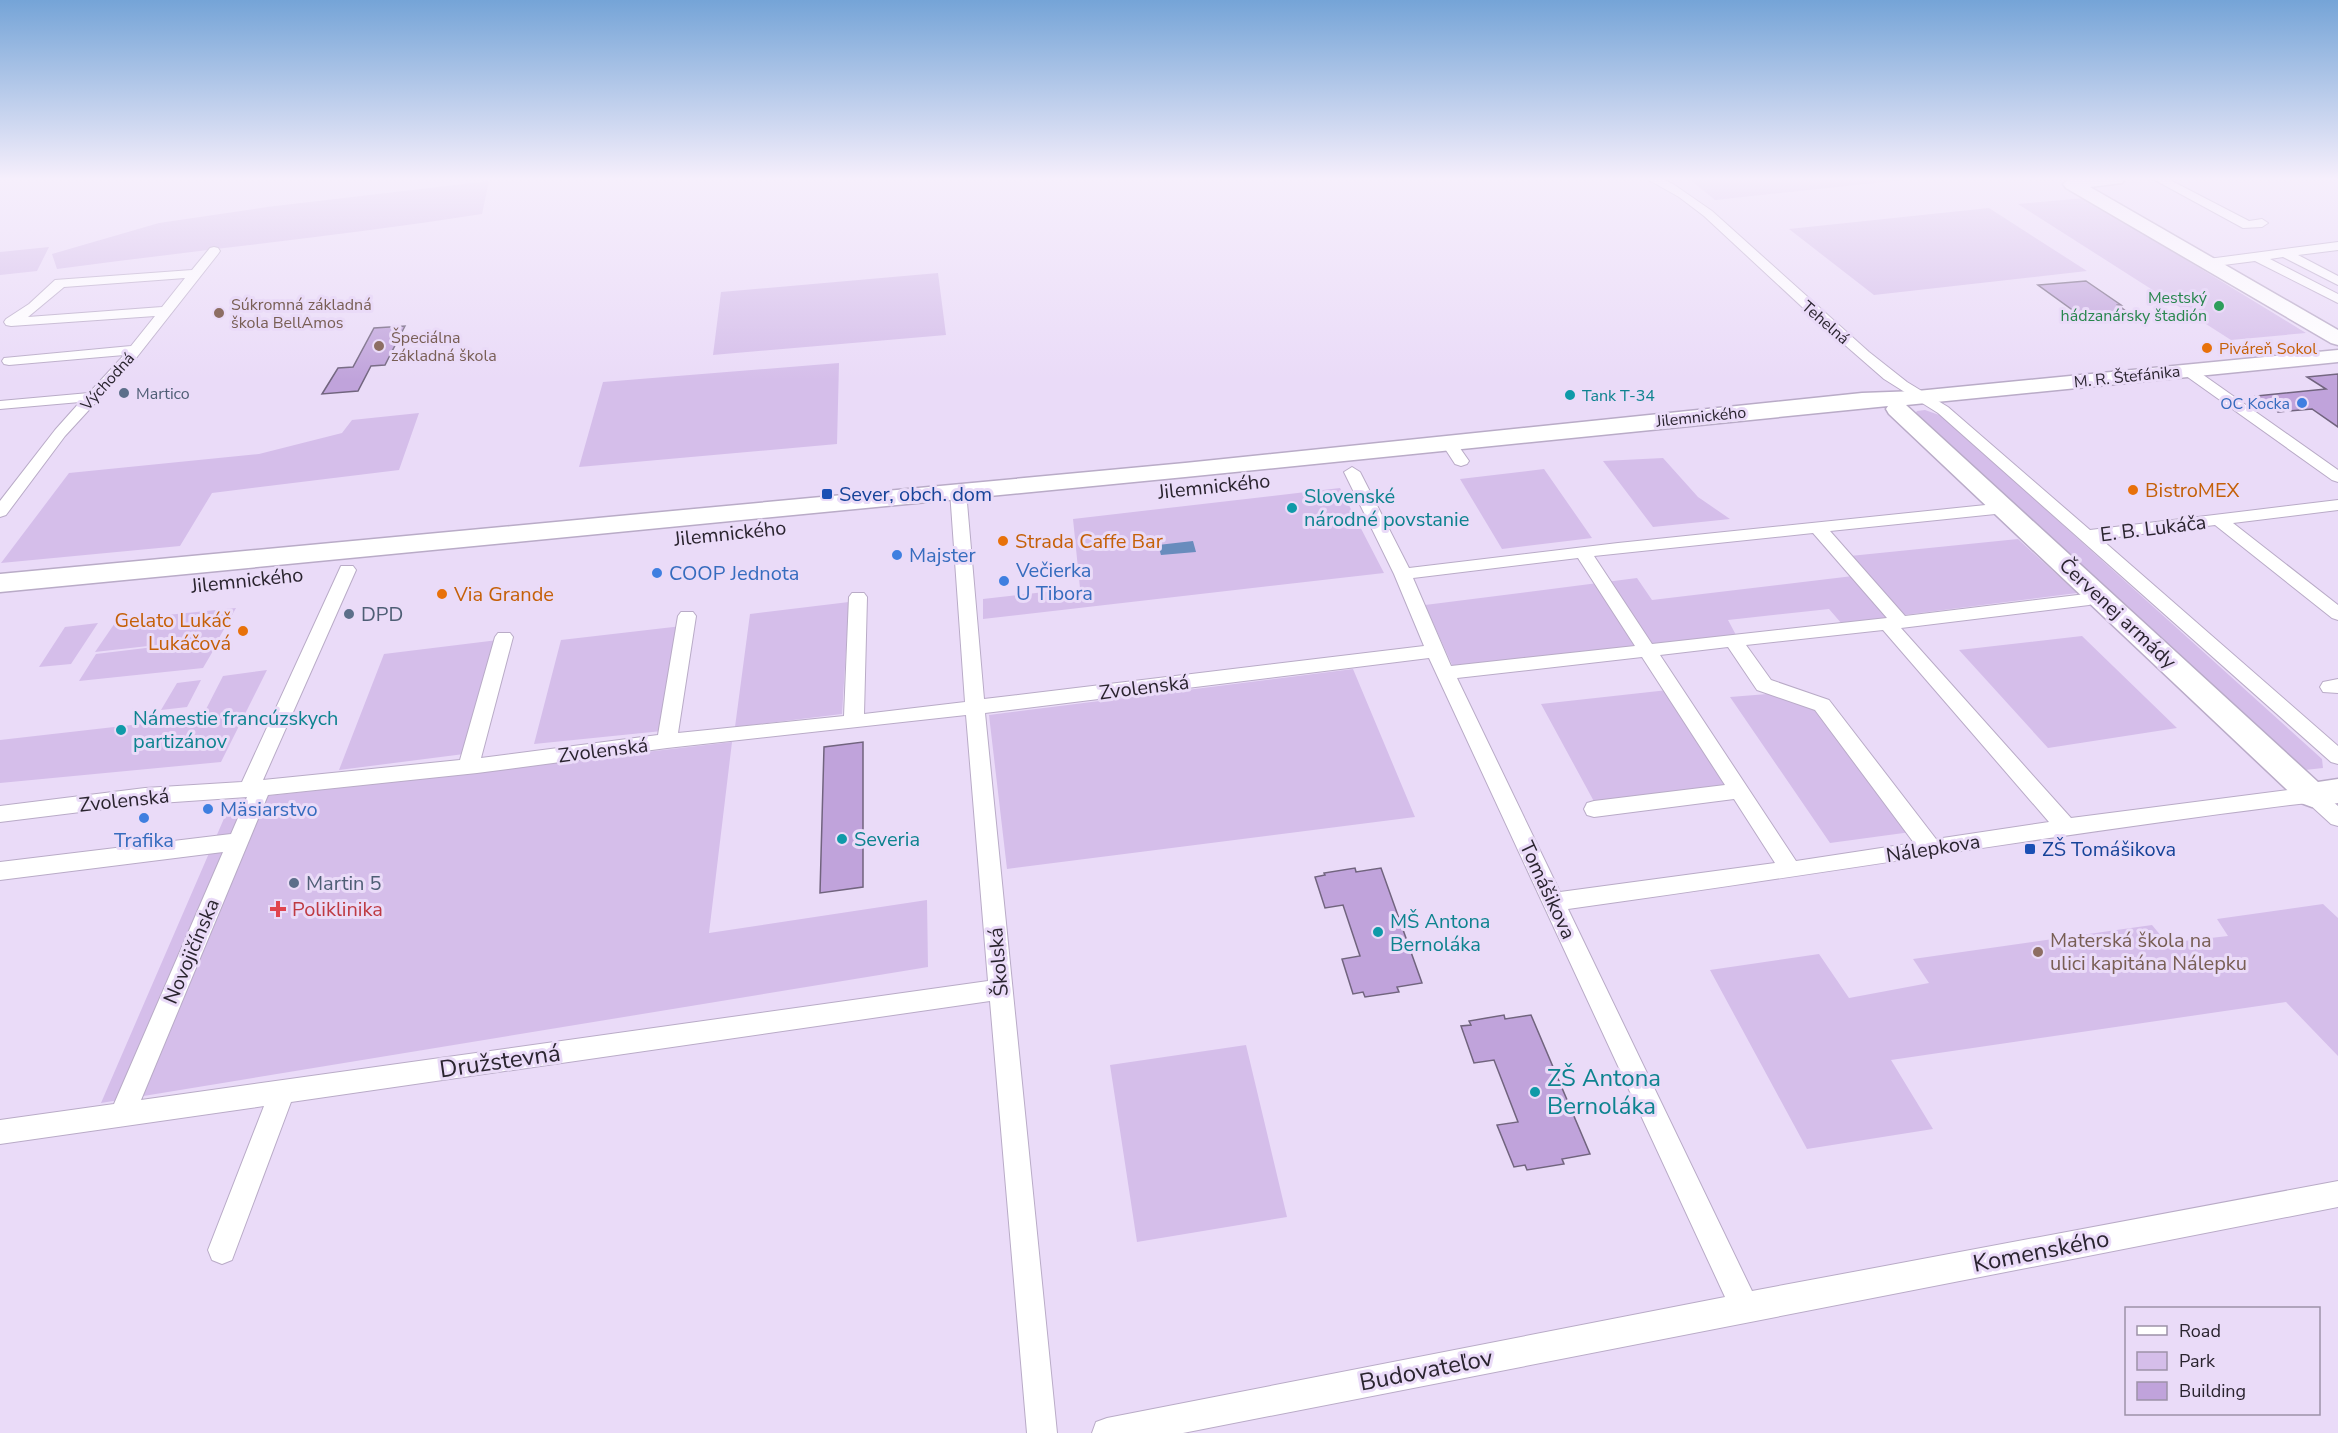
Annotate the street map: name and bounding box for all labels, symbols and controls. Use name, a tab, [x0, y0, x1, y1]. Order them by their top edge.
place label: Mestský hádzanársky štadión	[2061, 287, 2208, 327]
place label: Súkromná základná škola BellAmos	[231, 294, 372, 334]
street label: Tehelná	[1797, 296, 1854, 350]
marker: Mestský hádzanársky štadión	[2212, 299, 2226, 313]
marker: Súkromná základná škola BellAmos	[212, 306, 226, 320]
place label: Špeciálna základná škola	[391, 327, 497, 367]
place label: Piváreň Sokol	[2219, 338, 2317, 360]
marker: Špeciálna základná škola	[372, 339, 386, 353]
marker: Piváreň Sokol	[2200, 341, 2214, 355]
street label: Východná	[75, 348, 140, 416]
street label: M. R. Štefánika	[2073, 360, 2181, 394]
place label: Martico	[136, 383, 190, 405]
place label: Tank T-34	[1582, 385, 1655, 407]
marker: Martico	[117, 386, 131, 400]
marker: Tank T-34	[1563, 388, 1577, 402]
place label: OC Kocka	[2220, 393, 2290, 415]
marker: OC Kocka	[2295, 396, 2309, 410]
street label: Jilemnického	[1654, 401, 1747, 433]
street label: Jilemnického	[1156, 467, 1272, 506]
place label: BistroMEX	[2145, 477, 2239, 504]
place label: Sever, obch. dom	[839, 481, 992, 508]
place label: Slovenské národné povstanie	[1304, 483, 1469, 533]
marker: BistroMEX	[2126, 483, 2140, 497]
marker: Sever, obch. dom	[820, 487, 834, 501]
marker: Slovenské národné povstanie	[1285, 501, 1299, 515]
street label: E. B. Lukáča	[2098, 509, 2208, 548]
street label: Jilemnického	[672, 514, 788, 553]
place label: Strada Caffe Bar	[1015, 528, 1163, 555]
marker: Strada Caffe Bar	[996, 534, 1010, 548]
place label: Majster	[909, 542, 976, 569]
marker: Majster	[890, 548, 904, 562]
street label: Červenej armády	[2053, 552, 2183, 675]
place label: Večierka U Tibora	[1015, 557, 1093, 607]
place label: COOP Jednota	[669, 560, 799, 587]
street label: Jilemnického	[189, 561, 305, 600]
marker: COOP Jednota	[650, 566, 664, 580]
marker: Večierka U Tibora	[997, 574, 1011, 588]
place label: Via Grande	[453, 581, 554, 608]
marker: Via Grande	[435, 587, 449, 601]
place label: DPD	[361, 601, 403, 628]
place label: Gelato Lukáč Lukáčová	[115, 607, 231, 657]
marker: DPD	[342, 607, 356, 621]
marker: Gelato Lukáč Lukáčová	[236, 624, 250, 638]
street label: Zvolenská	[1098, 669, 1191, 706]
place label: Námestie francúzskych partizánov	[133, 705, 338, 755]
marker: Námestie francúzskych partizánov	[114, 723, 128, 737]
street label: Zvolenská	[557, 732, 650, 769]
street label: Zvolenská	[78, 782, 170, 819]
place label: Mäsiarstvo	[220, 796, 318, 823]
marker: Mäsiarstvo	[201, 802, 215, 816]
marker: Trafika	[137, 811, 151, 825]
place label: Severia	[854, 826, 920, 853]
place label: Trafika	[114, 827, 174, 854]
street label: Nálepkova	[1884, 828, 1982, 869]
marker: Severia	[835, 832, 849, 846]
place label: ZŠ Tomášikova	[2042, 836, 2176, 863]
street label: Tomášikova	[1513, 837, 1582, 944]
marker: ZŠ Tomášikova	[2023, 842, 2037, 856]
place label: Martin 5	[306, 870, 382, 897]
marker: Martin 5	[287, 876, 301, 890]
street label: Novojičínska	[157, 894, 226, 1008]
place label: Poliklinika	[292, 896, 383, 923]
marker: Poliklinika	[269, 900, 287, 918]
place label: MŠ Antona Bernoláka	[1390, 908, 1490, 958]
marker: MŠ Antona Bernoláka	[1371, 925, 1385, 939]
street label: Školská	[982, 926, 1015, 998]
place label: Materská škola na ulici kapitána Nálepku	[2050, 927, 2247, 977]
marker: Materská škola na ulici kapitána Nálepku	[2031, 945, 2045, 959]
street label: Družstevná	[437, 1037, 563, 1085]
place label: ZŠ Antona Bernoláka	[1547, 1062, 1661, 1122]
marker: ZŠ Antona Bernoláka	[1528, 1085, 1542, 1099]
street label: Komenského	[1970, 1222, 2112, 1280]
legend	[2125, 1307, 2320, 1415]
text: Road	[2179, 1319, 2221, 1343]
street label: Budovateľov	[1357, 1341, 1496, 1399]
text: Park	[2179, 1349, 2216, 1373]
text: Building	[2179, 1379, 2246, 1403]

